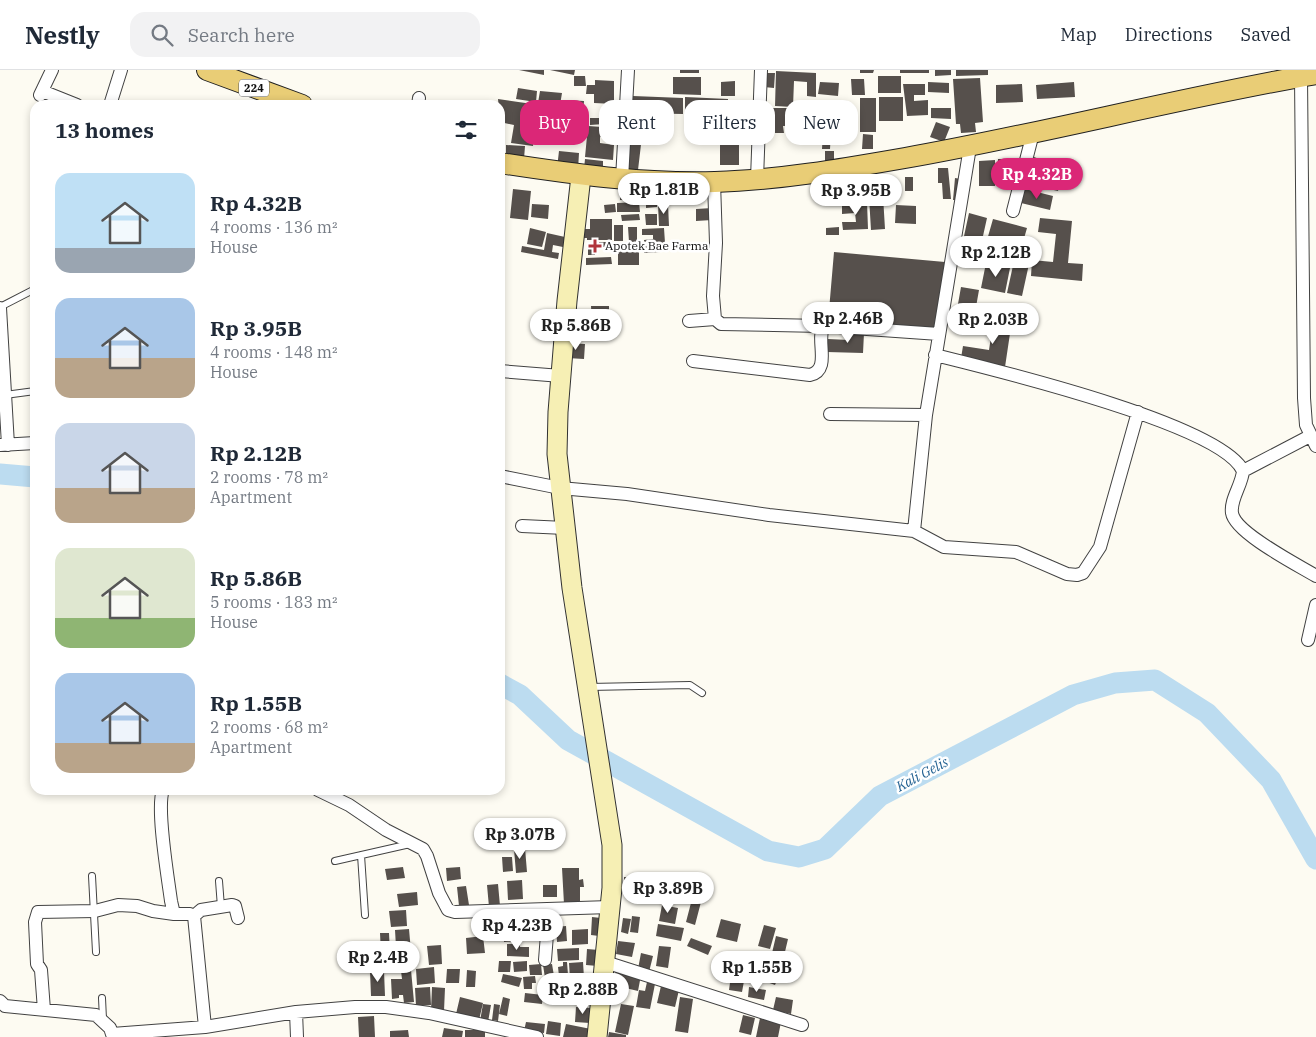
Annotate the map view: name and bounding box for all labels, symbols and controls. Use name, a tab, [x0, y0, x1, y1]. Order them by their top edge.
search box	[130, 12, 480, 57]
text: Nestly	[25, 19, 100, 51]
icon: search	[148, 21, 176, 49]
text: Search here	[188, 23, 295, 47]
text: Map	[1060, 23, 1097, 46]
text: Directions	[1125, 23, 1213, 46]
text: Saved	[1241, 23, 1291, 46]
road number: 224	[239, 80, 269, 97]
chip: Buy	[520, 100, 589, 145]
chip: Rent	[599, 100, 674, 145]
chip: Filters	[684, 100, 775, 145]
chip: New	[785, 100, 858, 145]
text: 13 homes	[55, 116, 154, 144]
icon: filters	[452, 116, 480, 144]
pin: Rp 4.32B	[985, 158, 1089, 200]
text: Rp 4.32B	[1002, 164, 1072, 184]
pin: Rp 1.81B	[612, 172, 716, 215]
pin: Rp 3.95B	[804, 174, 908, 216]
text: Rp 1.81B	[629, 179, 699, 199]
text: Rp 3.95B	[821, 180, 891, 200]
text: Rp 4.32B	[210, 189, 302, 217]
icon: home	[95, 193, 155, 253]
text: 4 rooms · 136 m²	[210, 217, 338, 237]
pin: Rp 2.12B	[944, 236, 1048, 278]
text: House	[210, 237, 258, 257]
place label: Apotek Bae Farma	[605, 238, 709, 253]
marker: Apotek Bae Farma	[589, 240, 601, 252]
text: Rp 2.12B	[961, 242, 1031, 262]
pin: Rp 2.46B	[796, 302, 900, 344]
pin: Rp 2.03B	[941, 302, 1045, 345]
pin: Rp 5.86B	[524, 308, 628, 351]
text: Rp 2.46B	[813, 308, 883, 328]
text: Rp 2.03B	[958, 309, 1028, 329]
text: Rp 3.95B	[210, 314, 302, 342]
text: Rp 5.86B	[541, 315, 611, 335]
icon: home	[95, 318, 155, 378]
text: 4 rooms · 148 m²	[210, 342, 338, 362]
text: House	[210, 362, 258, 382]
text: Rp 2.12B	[210, 439, 302, 467]
icon: home	[95, 443, 155, 503]
text: 2 rooms · 78 m²	[210, 467, 328, 487]
text: Apartment	[210, 487, 292, 507]
text: Rp 5.86B	[210, 564, 302, 592]
icon: home	[95, 568, 155, 628]
text: 5 rooms · 183 m²	[210, 592, 338, 612]
text: House	[210, 612, 258, 632]
text: Rp 1.55B	[210, 689, 302, 717]
icon: home	[95, 693, 155, 753]
text: 2 rooms · 68 m²	[210, 717, 328, 737]
text: Apartment	[210, 737, 292, 757]
water label: Kali Gelis	[892, 752, 952, 796]
pin: Rp 3.07B	[468, 818, 572, 860]
text: Rp 3.07B	[485, 824, 555, 844]
pin: Rp 3.89B	[616, 872, 720, 914]
text: Rp 3.89B	[633, 878, 703, 898]
pin: Rp 4.23B	[465, 908, 569, 951]
text: Rp 4.23B	[482, 915, 552, 935]
pin: Rp 2.4B	[332, 940, 424, 983]
text: Rp 2.4B	[348, 947, 408, 967]
pin: Rp 1.55B	[705, 950, 809, 993]
text: Rp 1.55B	[722, 957, 792, 977]
pin: Rp 2.88B	[531, 972, 635, 1015]
text: Rp 2.88B	[548, 979, 618, 999]

